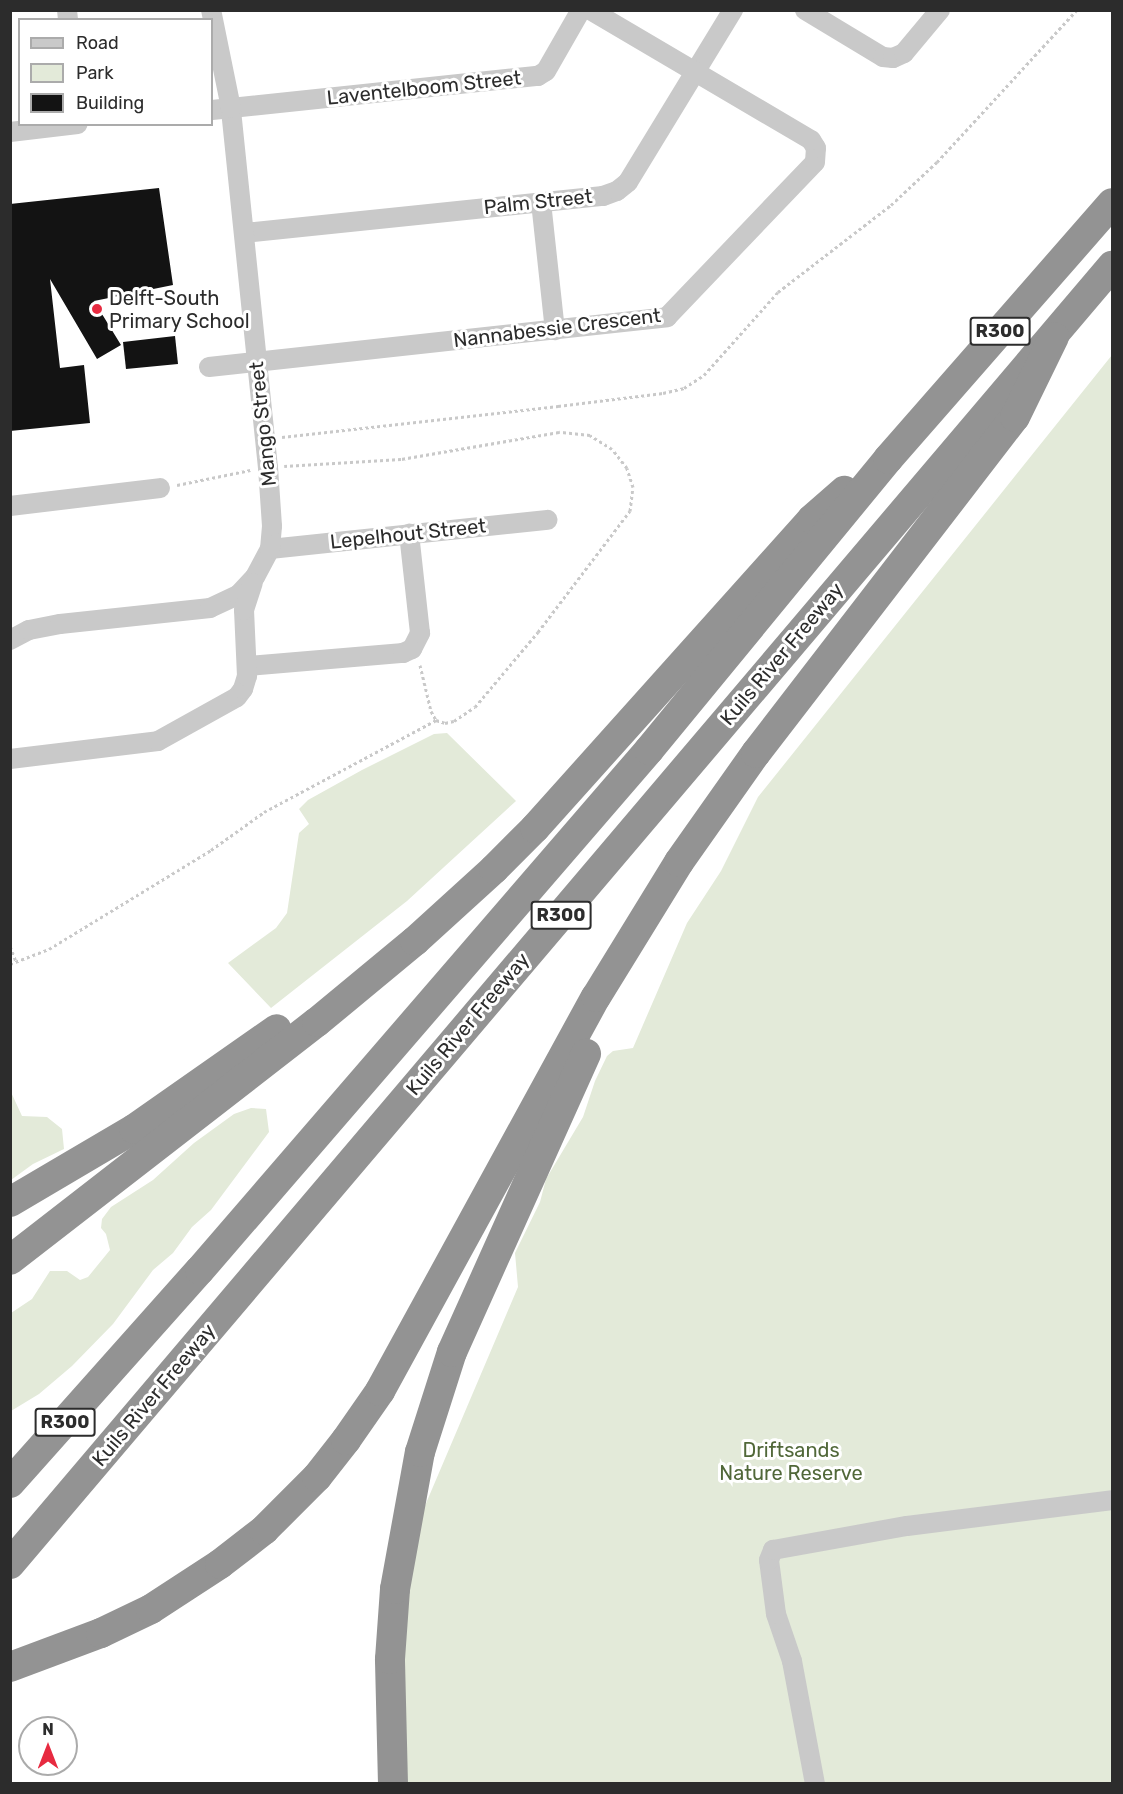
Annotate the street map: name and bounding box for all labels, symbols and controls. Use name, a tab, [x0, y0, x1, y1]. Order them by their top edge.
legend	[18, 18, 213, 126]
text: Road	[76, 32, 119, 54]
text: Park	[76, 62, 113, 84]
street label: Laventelboom Street	[326, 66, 522, 110]
text: Building	[76, 92, 144, 114]
street label: Palm Street	[483, 184, 593, 220]
place label: Delft-South Primary School	[109, 286, 250, 333]
marker: Delft-South Primary School	[90, 302, 104, 316]
street label: Nannabessie Crescent	[452, 303, 662, 353]
road number: R300	[968, 316, 1032, 346]
street label: Mango Street	[245, 360, 281, 488]
street label: Lepelhout Street	[329, 514, 487, 554]
street label: Kuils River Freeway	[715, 578, 849, 730]
road number: R300	[530, 900, 592, 930]
street label: Kuils River Freeway	[401, 948, 535, 1100]
street label: Kuils River Freeway	[87, 1319, 221, 1471]
road number: R300	[34, 1407, 97, 1437]
park label: Driftsands Nature Reserve	[719, 1439, 863, 1486]
north arrow	[18, 1716, 78, 1776]
text: N	[42, 1720, 54, 1739]

